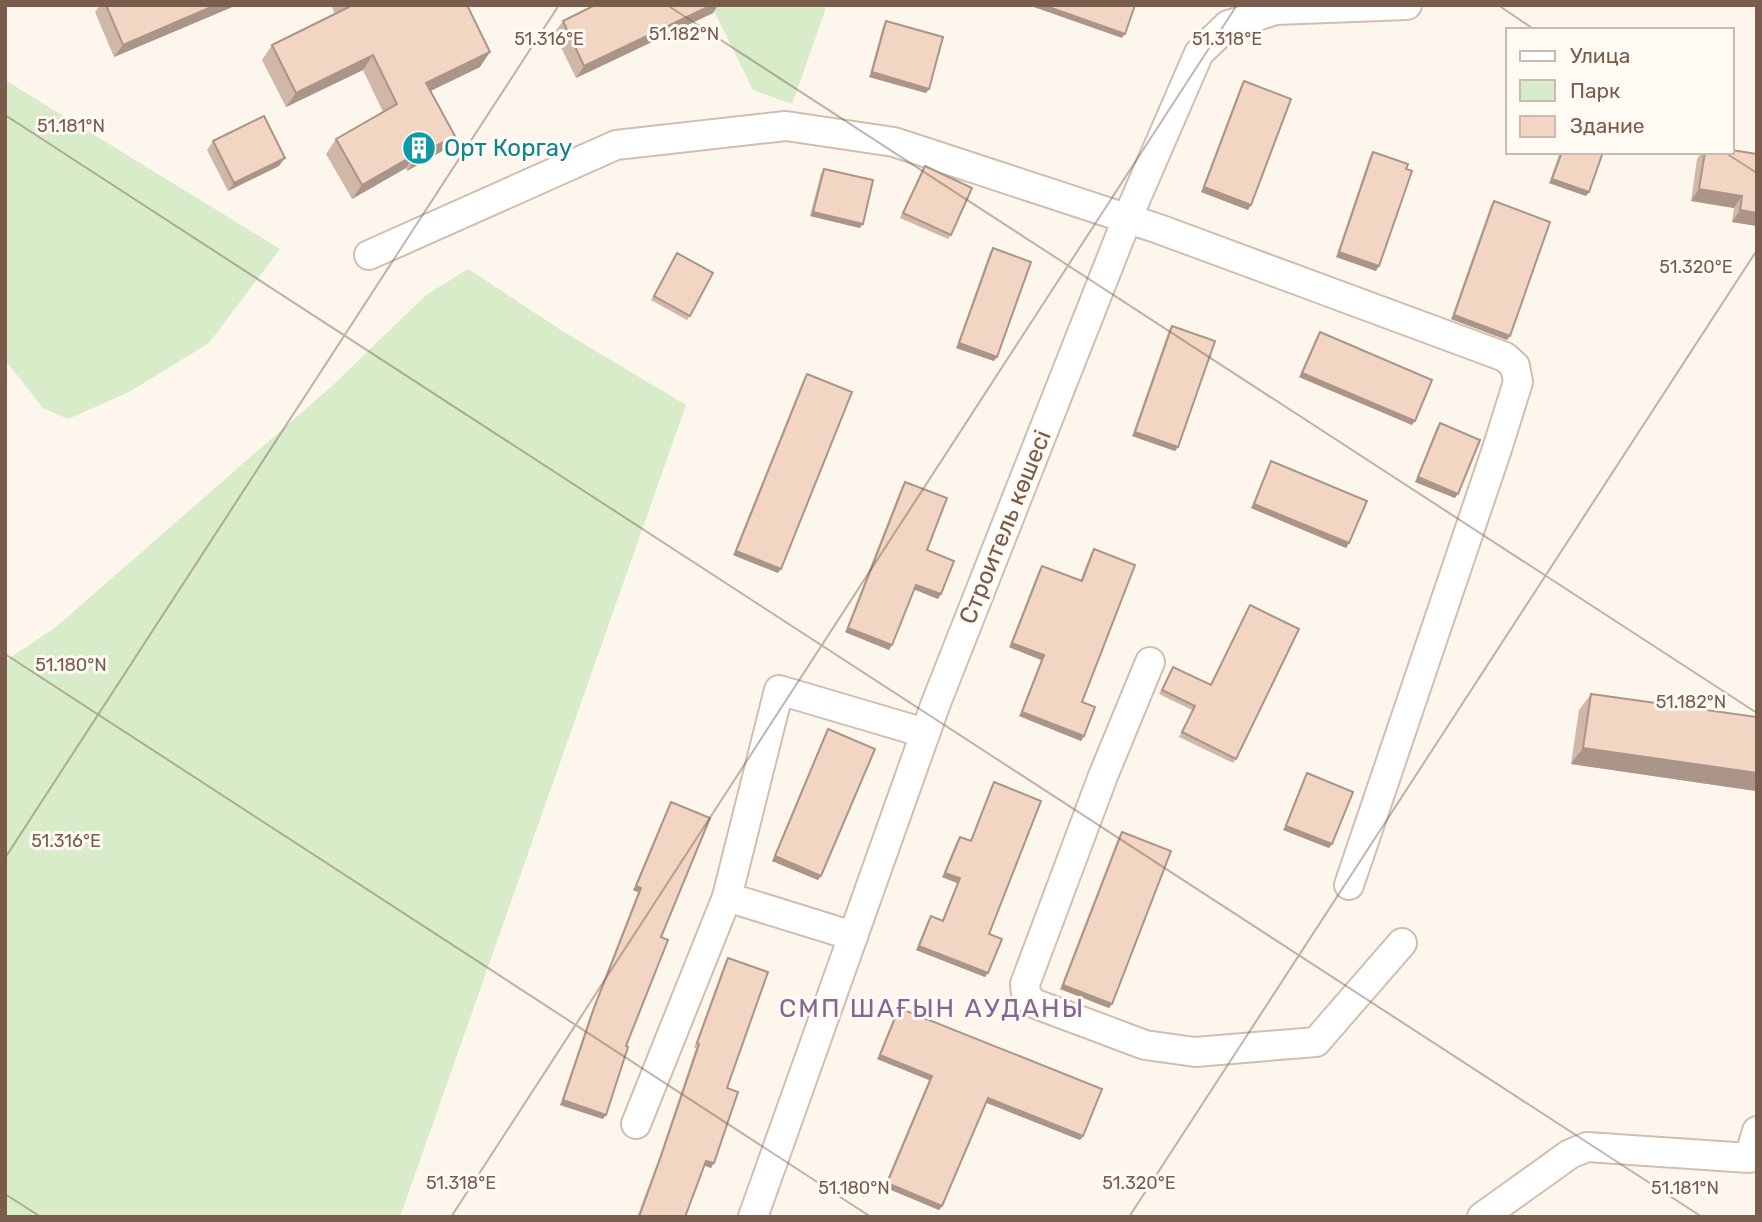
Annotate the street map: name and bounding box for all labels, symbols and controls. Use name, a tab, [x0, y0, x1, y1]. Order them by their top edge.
text: 51.182°N	[649, 23, 719, 45]
text: 51.316°E	[514, 28, 584, 50]
text: 51.318°E	[1192, 28, 1262, 50]
legend	[1506, 28, 1734, 154]
text: Улица	[1570, 43, 1630, 68]
text: Парк	[1570, 78, 1620, 103]
text: Здание	[1570, 113, 1645, 138]
text: 51.181°N	[37, 115, 105, 137]
building icon: Орт Коргау	[400, 129, 438, 167]
place label: Орт Коргау	[444, 134, 572, 162]
text: 51.320°E	[1659, 256, 1733, 278]
street label: Строитель көшесі	[953, 426, 1057, 628]
text: 51.180°N	[35, 654, 107, 676]
text: 51.182°N	[1656, 691, 1726, 713]
text: 51.316°E	[31, 830, 101, 852]
district label: СМП ШАҒЫН АУДАНЫ	[779, 993, 1085, 1024]
text: 51.318°E	[426, 1172, 496, 1194]
text: 51.320°E	[1102, 1172, 1176, 1194]
text: 51.180°N	[818, 1177, 890, 1199]
text: 51.181°N	[1651, 1177, 1719, 1199]

